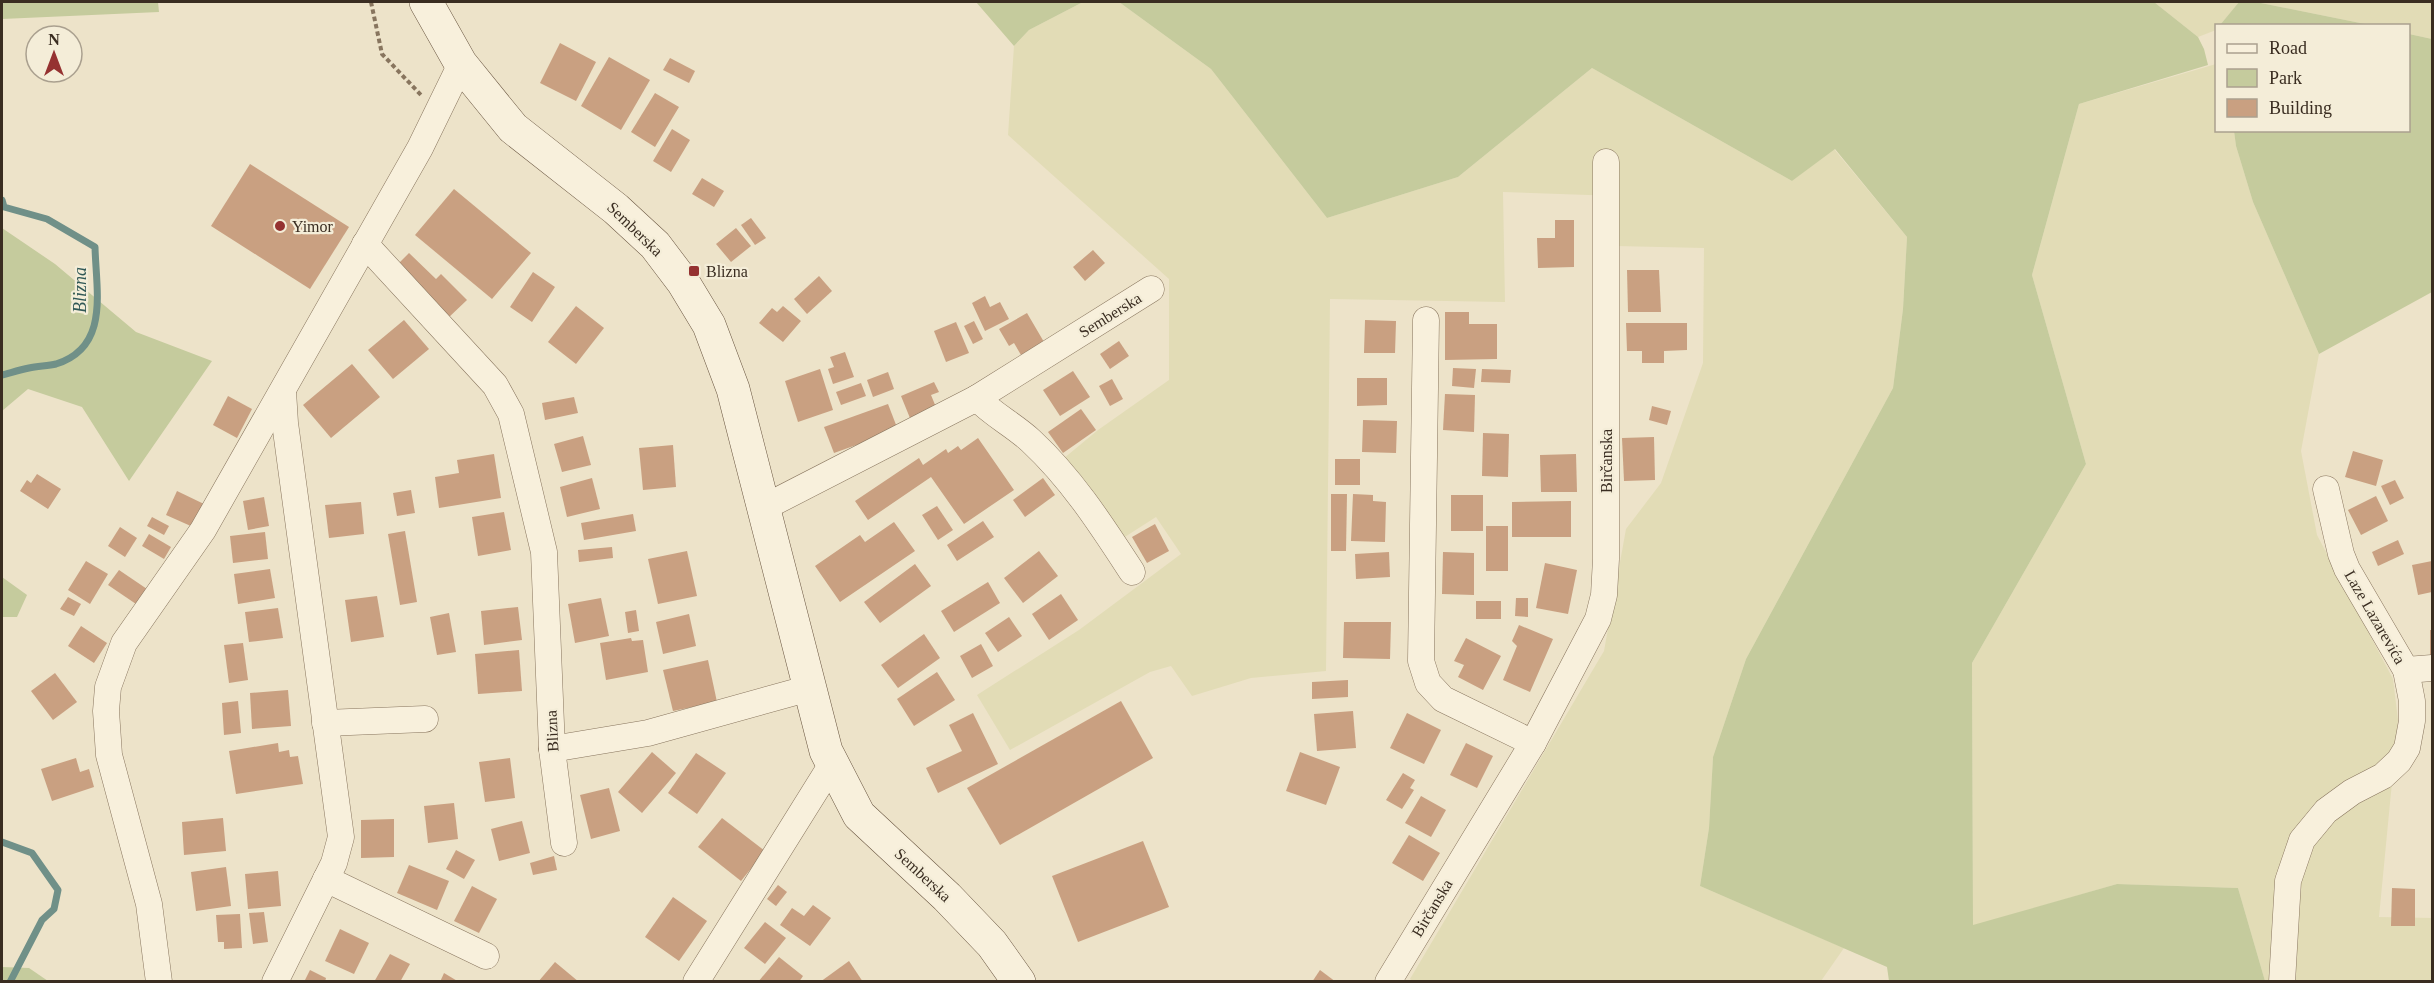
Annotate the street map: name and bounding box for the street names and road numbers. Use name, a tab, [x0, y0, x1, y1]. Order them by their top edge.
street label: Semberska	[604, 199, 666, 259]
street label: Semberska	[1076, 289, 1144, 341]
street label: Birčanska	[1598, 429, 1615, 493]
street label: Laze Lazarevića	[2341, 567, 2409, 667]
street label: Blizna	[542, 710, 562, 752]
street label: Semberska	[892, 845, 954, 905]
street label: Birčanska	[1408, 876, 1456, 940]

